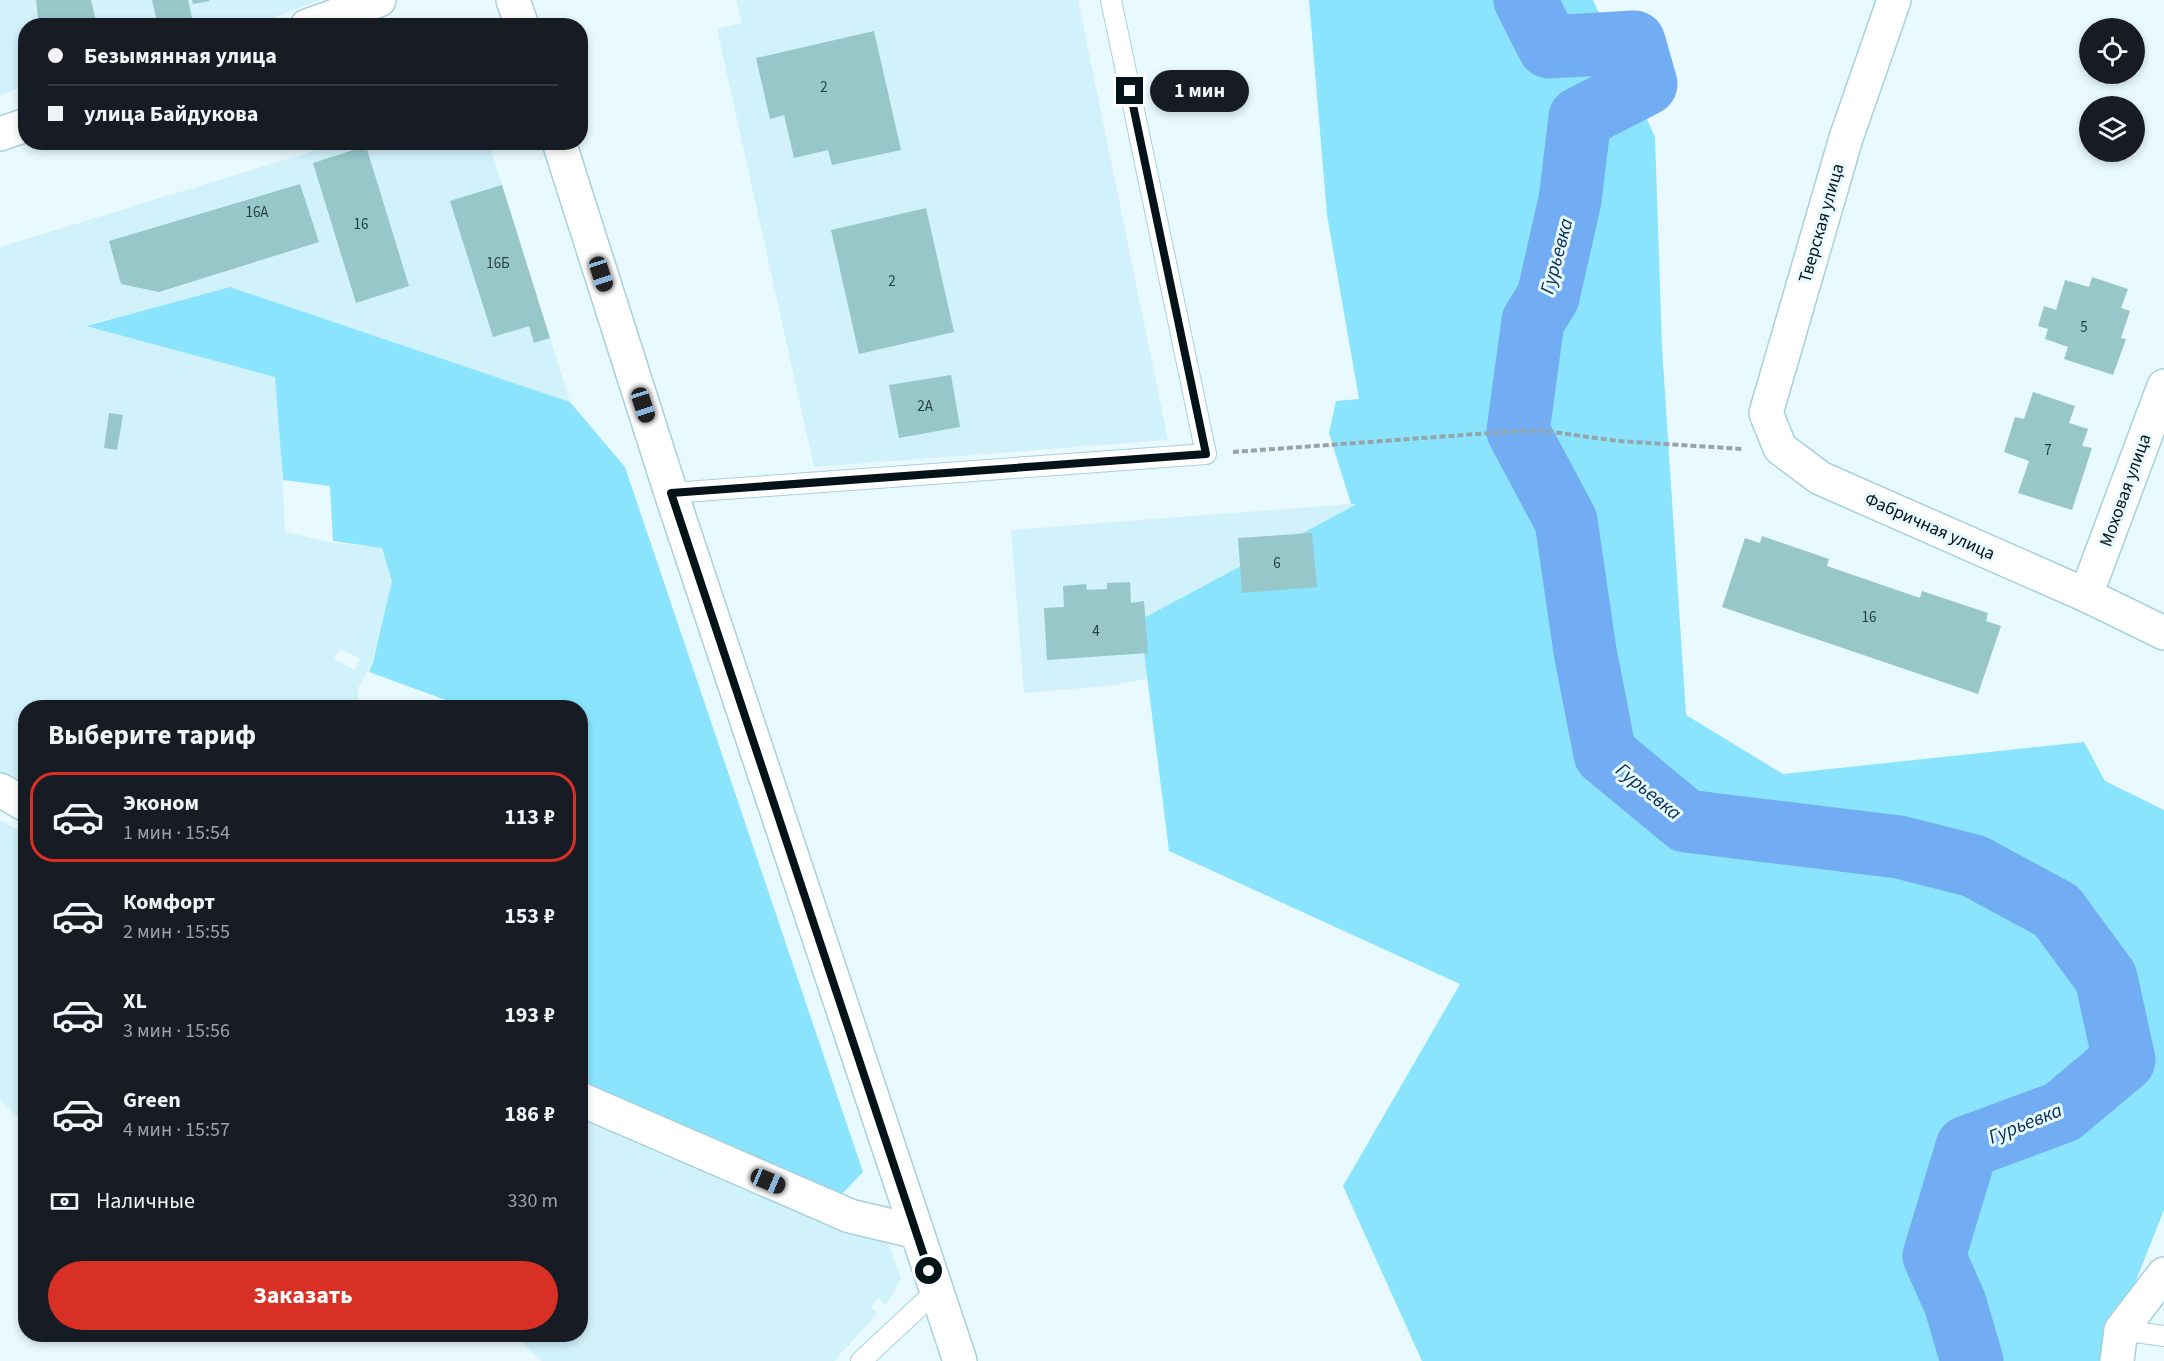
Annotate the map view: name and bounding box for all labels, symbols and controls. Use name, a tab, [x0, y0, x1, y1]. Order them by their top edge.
map controls	[2079, 18, 2145, 162]
button: locate	[2079, 18, 2145, 84]
text: Безымянная улица	[84, 40, 277, 72]
callout: 1 мин	[1151, 70, 1250, 112]
house number: 2	[820, 77, 828, 98]
route end	[1116, 77, 1143, 104]
text: 1 мин	[1174, 77, 1225, 105]
button: layers	[2079, 96, 2145, 162]
text: улица Байдукова	[84, 98, 258, 130]
street label: Тверская улица	[1793, 161, 1850, 286]
house number: 16А	[245, 202, 269, 223]
house number: 16	[354, 214, 368, 235]
water label: Гурьевка	[1533, 215, 1581, 297]
house number: 16Б	[486, 253, 510, 274]
car	[587, 254, 615, 294]
house number: 2	[888, 271, 896, 292]
house number: 5	[2080, 317, 2088, 338]
car	[629, 385, 657, 425]
house number: 2А	[917, 396, 934, 417]
street label: Моховая улица	[2093, 430, 2157, 550]
house number: 7	[2044, 440, 2052, 461]
street label: Фабричная улица	[1861, 487, 1999, 566]
house number: 6	[1273, 553, 1281, 574]
house number: 16	[1862, 607, 1876, 628]
house number: 4	[1092, 621, 1100, 642]
text: Выберите тариф	[48, 716, 256, 755]
water label: Гурьевка	[1609, 757, 1687, 827]
text: Эконом	[123, 787, 199, 819]
icon: car	[51, 790, 105, 844]
text: 113 ₽	[504, 801, 555, 833]
text: 1 мин · 15:54	[123, 819, 230, 847]
text: Комфорт	[123, 886, 215, 918]
icon: car	[51, 889, 105, 943]
text: 153 ₽	[504, 900, 555, 932]
text: 2 мин · 15:55	[123, 918, 230, 946]
text: XL	[123, 985, 147, 1017]
icon: car	[51, 988, 105, 1042]
text: 193 ₽	[504, 999, 555, 1031]
text: 3 мин · 15:56	[123, 1017, 230, 1045]
text: Green	[123, 1084, 181, 1116]
icon: car	[51, 1087, 105, 1141]
water label: Гурьевка	[1984, 1096, 2067, 1151]
text: 186 ₽	[504, 1098, 555, 1130]
text: 4 мин · 15:57	[123, 1116, 230, 1144]
car	[748, 1166, 788, 1196]
icon: cash	[48, 1185, 81, 1218]
text: Наличные	[96, 1185, 195, 1217]
text: 330 m	[508, 1187, 558, 1215]
route start	[915, 1257, 942, 1284]
button: Заказать	[48, 1261, 558, 1330]

